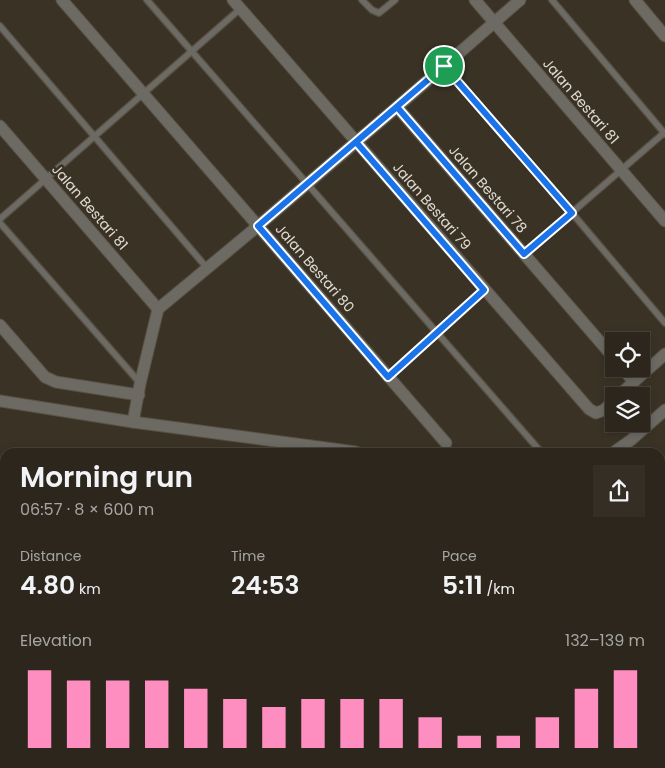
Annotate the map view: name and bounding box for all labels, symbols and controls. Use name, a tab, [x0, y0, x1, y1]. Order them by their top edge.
pin	[423, 45, 465, 87]
icon: arrive	[430, 52, 458, 80]
street label: Jalan Bestari 81	[538, 54, 624, 148]
street label: Jalan Bestari 78	[444, 141, 532, 237]
street label: Jalan Bestari 79	[388, 158, 476, 254]
street label: Jalan Bestari 81	[47, 160, 133, 254]
street label: Jalan Bestari 80	[271, 219, 359, 317]
map controls	[605, 332, 650, 432]
button: locate	[605, 332, 650, 377]
button: layers	[605, 387, 650, 432]
text: Morning run	[20, 458, 193, 497]
button: share	[593, 465, 645, 517]
text: 06:57 · 8 × 600 m	[20, 498, 154, 521]
text: Distance	[20, 546, 81, 566]
text: Time	[231, 546, 265, 566]
text: Pace	[442, 546, 477, 566]
text: 4.80	[20, 568, 75, 603]
text: 24:53	[231, 568, 300, 603]
text: 5:11	[442, 568, 483, 603]
text: km	[75, 579, 101, 599]
text: /km	[483, 579, 515, 599]
text: Elevation	[20, 629, 92, 652]
text: 132–139 m	[565, 629, 645, 652]

